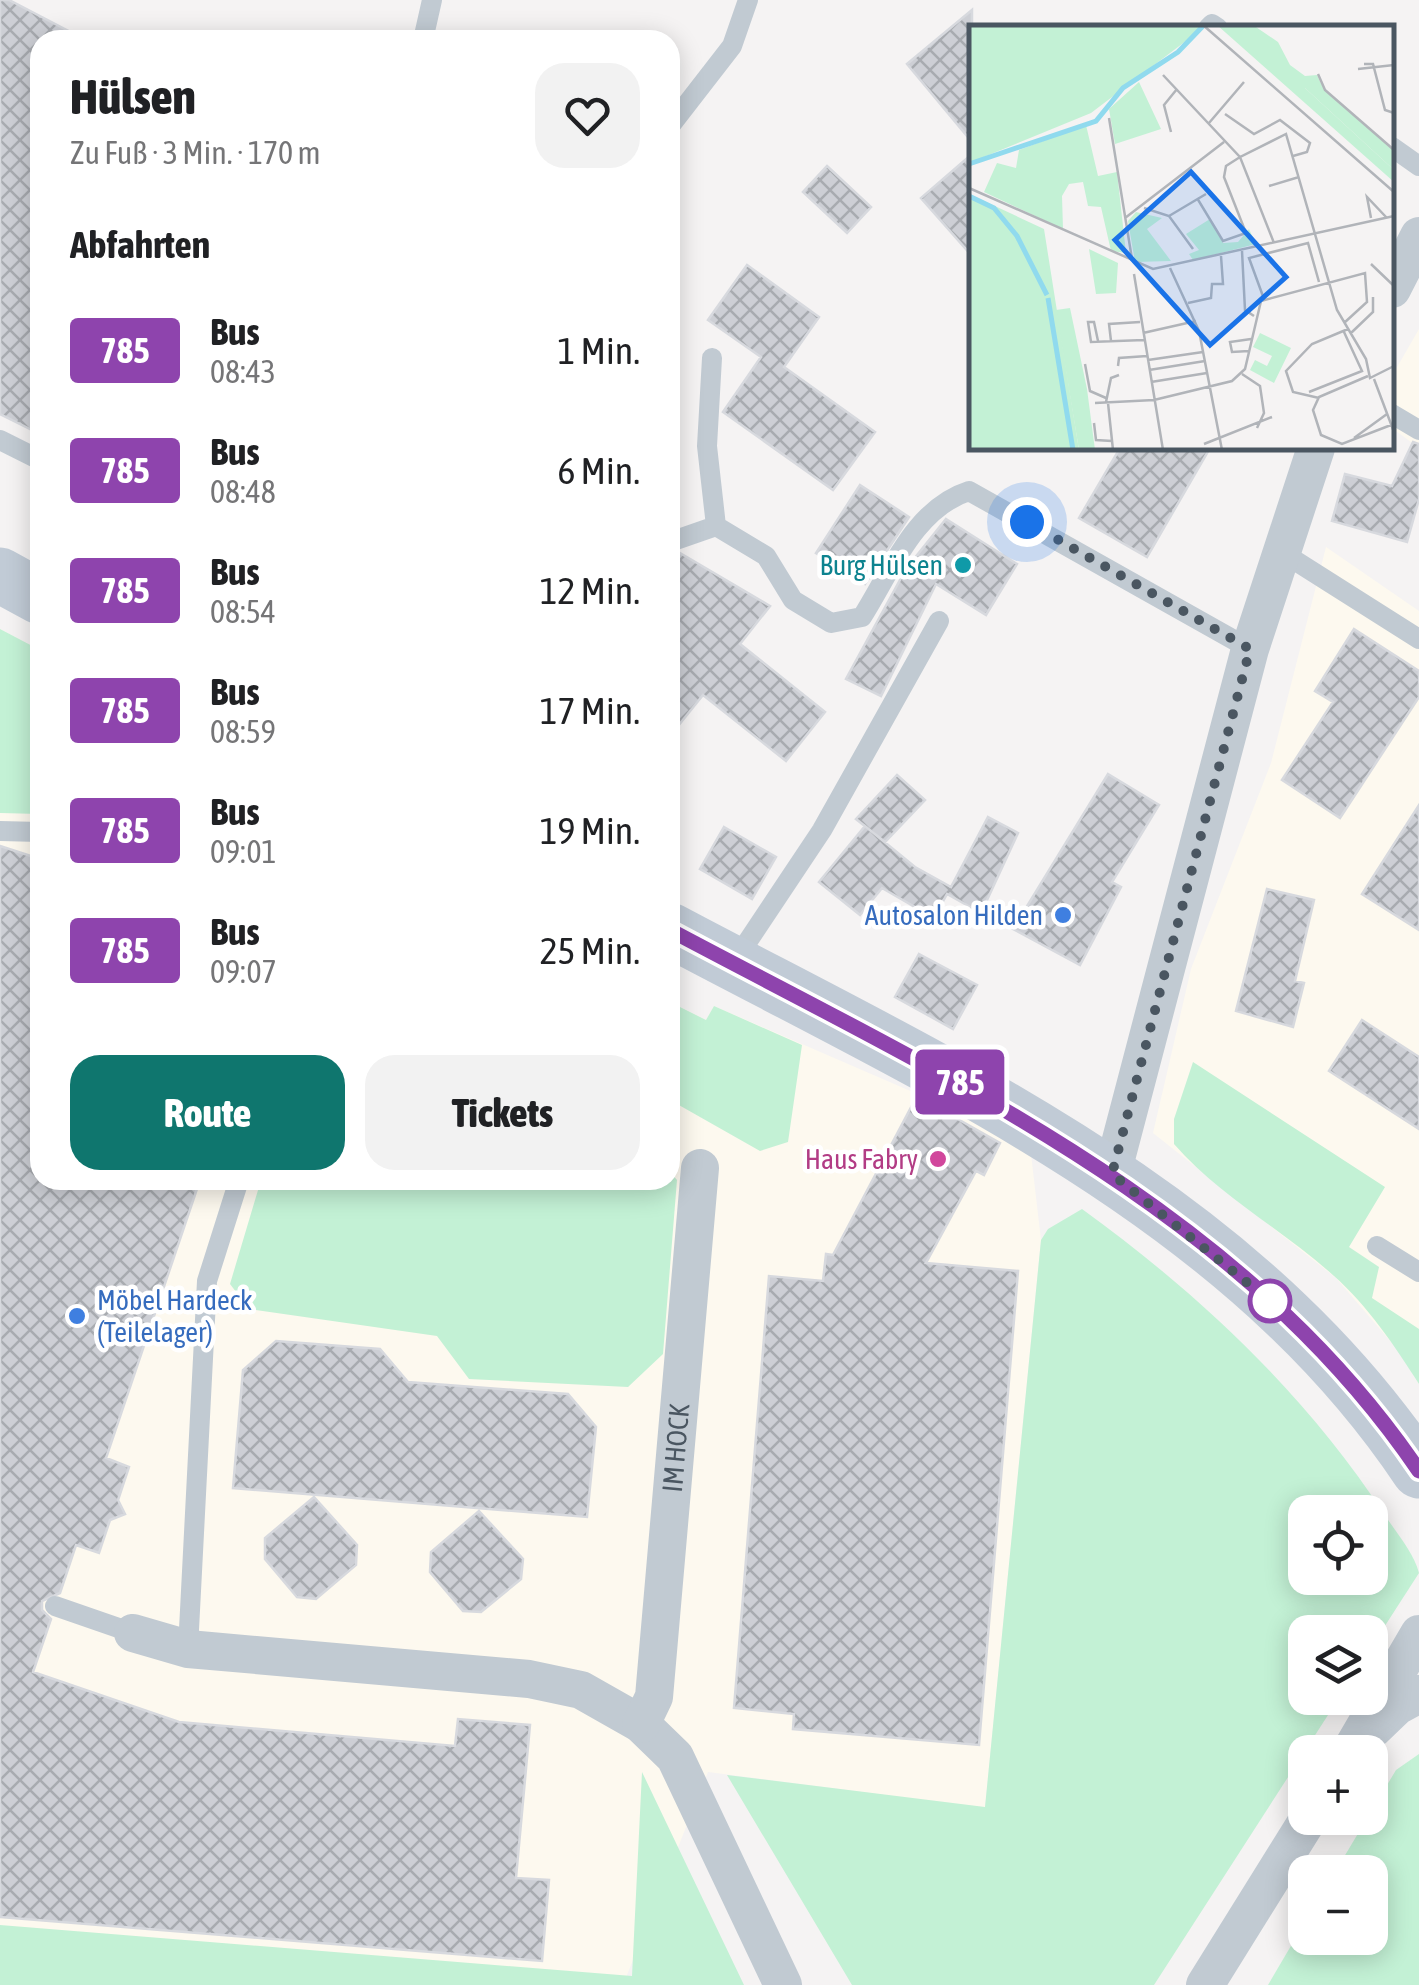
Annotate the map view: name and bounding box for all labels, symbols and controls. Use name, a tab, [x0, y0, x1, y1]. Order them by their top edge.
inset map	[969, 25, 1394, 450]
button: heart	[535, 63, 640, 168]
text: Hülsen	[70, 69, 196, 124]
text: Zu Fuß · 3 Min. · 170 m	[70, 134, 321, 171]
text: Abfahrten	[70, 223, 210, 266]
text: Bus	[210, 310, 260, 353]
text: 1 Min.	[558, 329, 640, 372]
text: 785	[100, 330, 150, 370]
text: 08:43	[210, 353, 276, 390]
text: Bus	[210, 430, 260, 473]
text: 6 Min.	[558, 449, 640, 492]
text: 785	[100, 450, 150, 490]
text: 08:48	[210, 473, 276, 510]
your location	[1002, 497, 1052, 547]
place label: Burg Hülsen	[820, 549, 943, 581]
text: Bus	[210, 550, 260, 593]
marker: Burg Hülsen	[952, 554, 974, 576]
text: 12 Min.	[540, 569, 640, 612]
text: 785	[100, 570, 150, 610]
text: 08:54	[210, 593, 276, 630]
text: Bus	[210, 670, 260, 713]
text: 17 Min.	[540, 689, 640, 732]
text: 785	[100, 690, 150, 730]
text: 08:59	[210, 713, 276, 750]
text: Bus	[210, 790, 260, 833]
text: 19 Min.	[540, 809, 640, 852]
text: 785	[100, 810, 150, 850]
text: 09:01	[210, 833, 277, 870]
place label: Autosalon Hilden	[865, 899, 1043, 931]
marker: Autosalon Hilden	[1052, 904, 1074, 926]
text: Bus	[210, 910, 260, 953]
text: 25 Min.	[540, 929, 640, 972]
text: 785	[100, 930, 150, 970]
text: 09:07	[210, 953, 277, 990]
line badge: 785	[902, 1050, 1018, 1114]
button: Route	[70, 1055, 345, 1170]
button: Tickets	[365, 1055, 640, 1170]
text: 785	[935, 1062, 985, 1102]
place label: Haus Fabry	[805, 1143, 918, 1175]
marker: Haus Fabry	[927, 1148, 949, 1170]
unlabelled marker	[1249, 1280, 1291, 1322]
place label: Möbel Hardeck (Teilelager)	[97, 1284, 252, 1348]
marker: Möbel Hardeck (Teilelager)	[66, 1305, 88, 1327]
street label: IM HOCK	[656, 1402, 695, 1493]
map controls	[1288, 1495, 1388, 1955]
button: locate	[1288, 1495, 1388, 1595]
button: layers	[1288, 1615, 1388, 1715]
button: +	[1288, 1735, 1388, 1835]
button: −	[1288, 1855, 1388, 1955]

